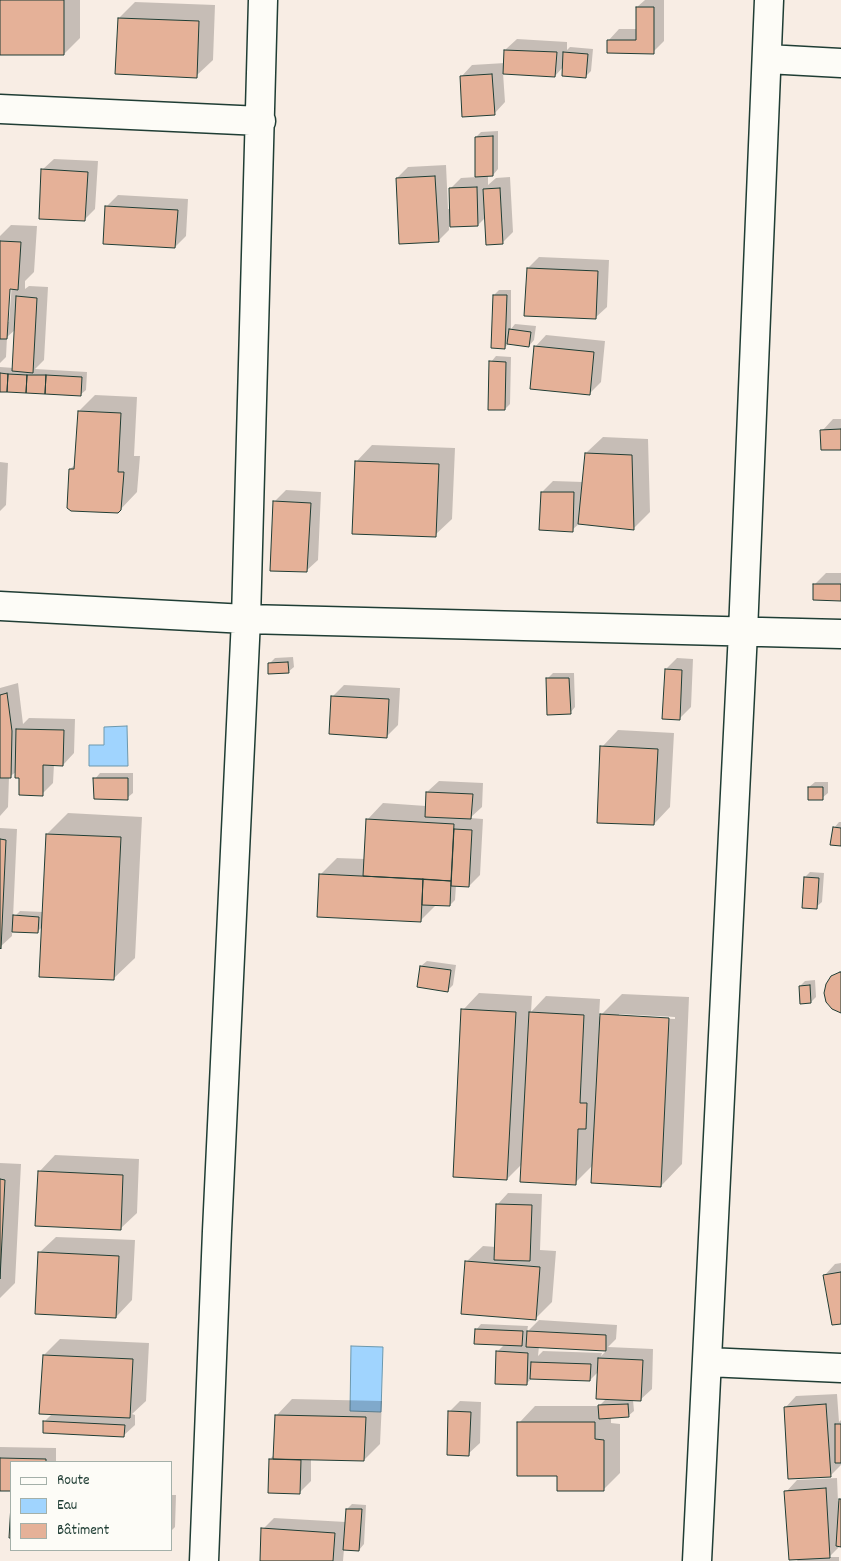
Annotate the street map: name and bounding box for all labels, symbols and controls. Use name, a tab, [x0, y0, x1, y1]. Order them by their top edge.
legend	[10, 1461, 172, 1551]
text: Route	[57, 1470, 90, 1492]
text: Eau	[57, 1495, 77, 1517]
text: Bâtiment	[57, 1520, 109, 1542]

